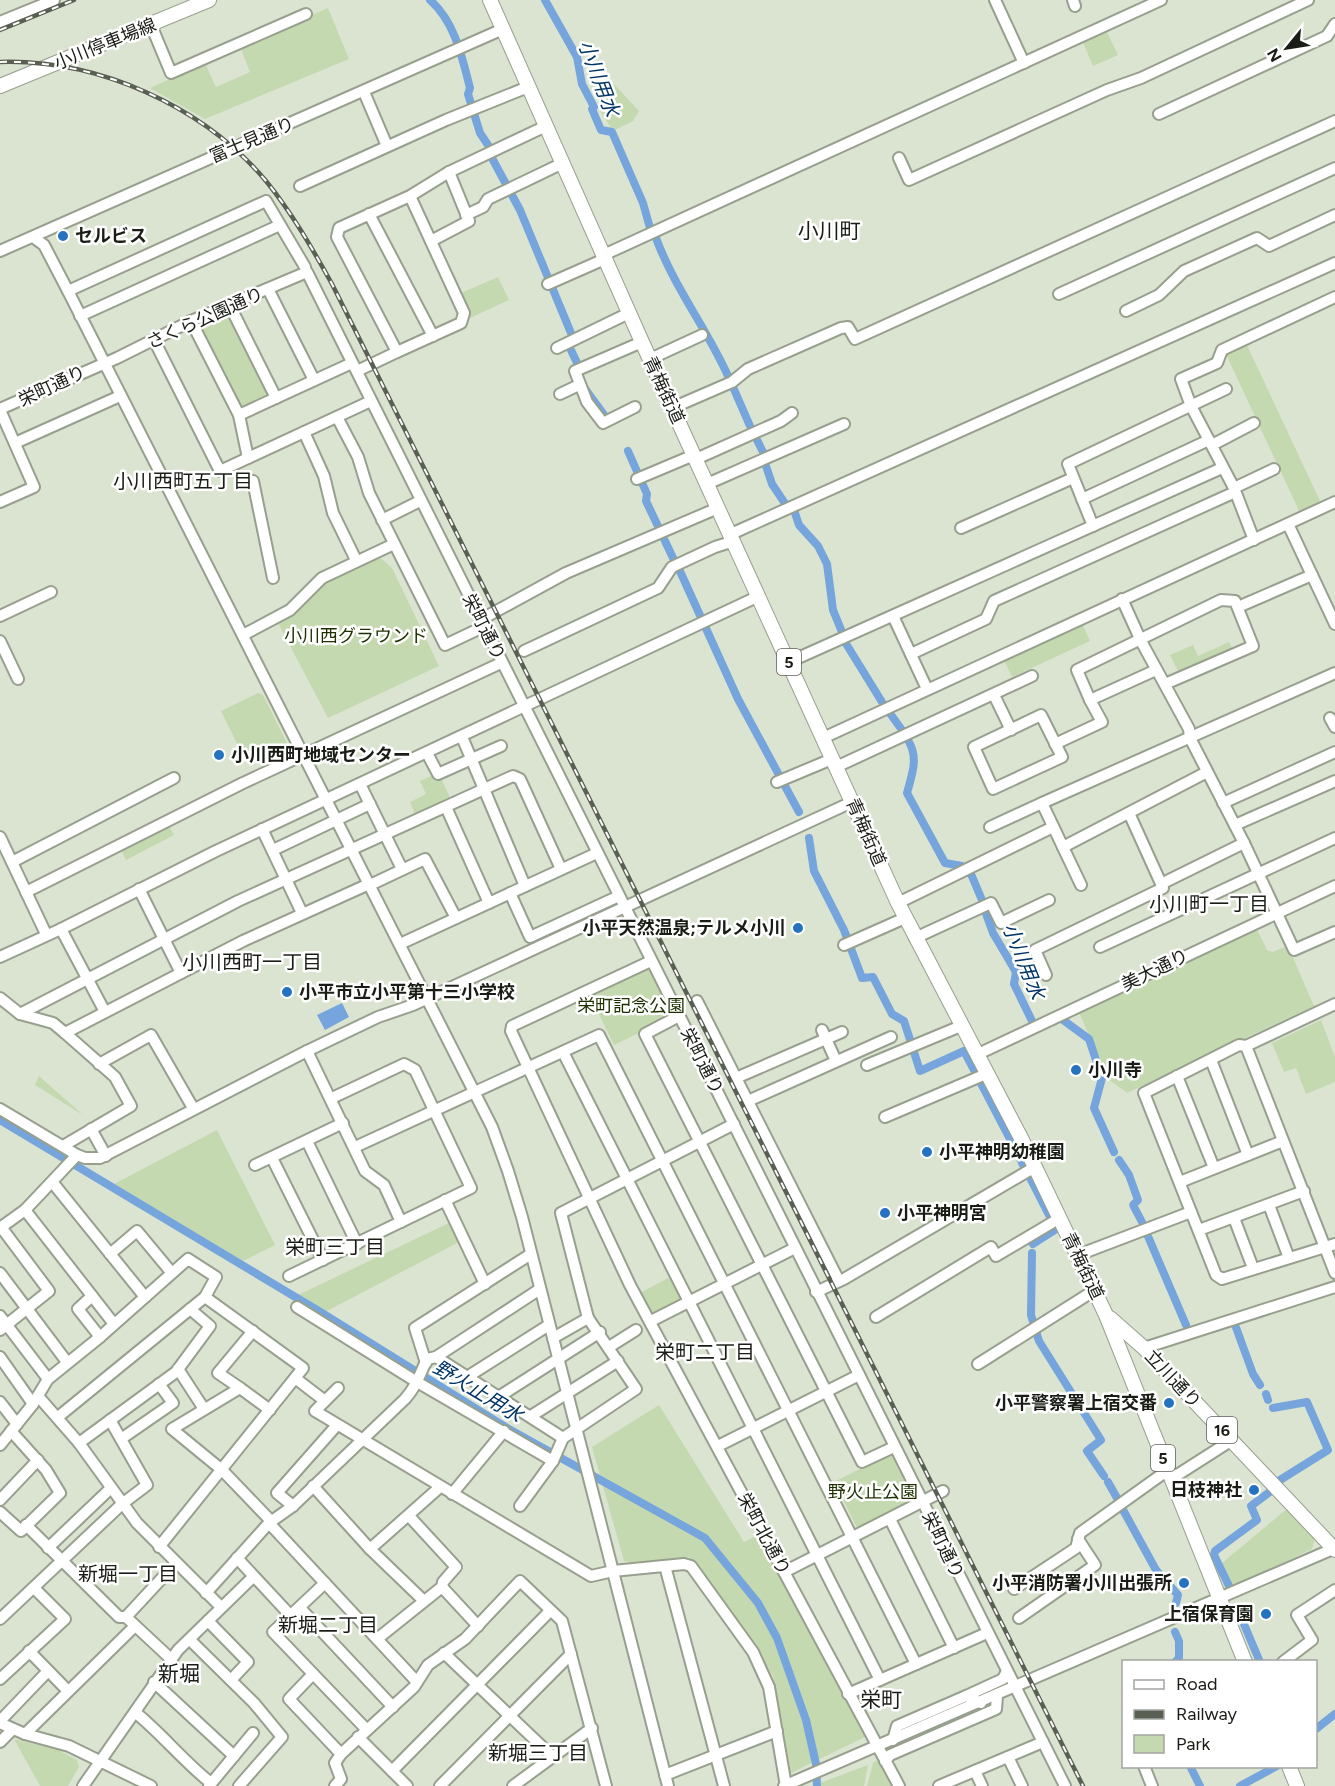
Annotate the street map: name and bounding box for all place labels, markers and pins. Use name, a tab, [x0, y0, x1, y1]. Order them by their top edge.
place label: セルビス	[75, 225, 147, 247]
marker: セルビス	[56, 229, 70, 243]
place label: 小川西町地域センター	[231, 744, 411, 766]
marker: 小川西町地域センター	[212, 748, 226, 762]
place label: 小平天然温泉;テルメ小川	[583, 917, 786, 939]
marker: 小平天然温泉;テルメ小川	[791, 921, 805, 935]
place label: 小平市立小平第十三小学校	[299, 981, 515, 1003]
marker: 小平市立小平第十三小学校	[280, 985, 294, 999]
place label: 小川寺	[1088, 1059, 1142, 1081]
marker: 小川寺	[1069, 1063, 1083, 1077]
place label: 小平神明幼稚園	[939, 1141, 1065, 1163]
marker: 小平神明幼稚園	[920, 1145, 934, 1159]
place label: 小平神明宮	[897, 1202, 987, 1224]
marker: 小平神明宮	[878, 1206, 892, 1220]
place label: 小平警察署上宿交番	[995, 1392, 1157, 1414]
marker: 小平警察署上宿交番	[1162, 1396, 1176, 1410]
place label: 日枝神社	[1170, 1479, 1242, 1501]
marker: 日枝神社	[1247, 1483, 1261, 1497]
place label: 小平消防署小川出張所	[992, 1572, 1172, 1594]
marker: 小平消防署小川出張所	[1177, 1576, 1191, 1590]
place label: 上宿保育園	[1164, 1603, 1254, 1625]
marker: 上宿保育園	[1259, 1607, 1273, 1621]

